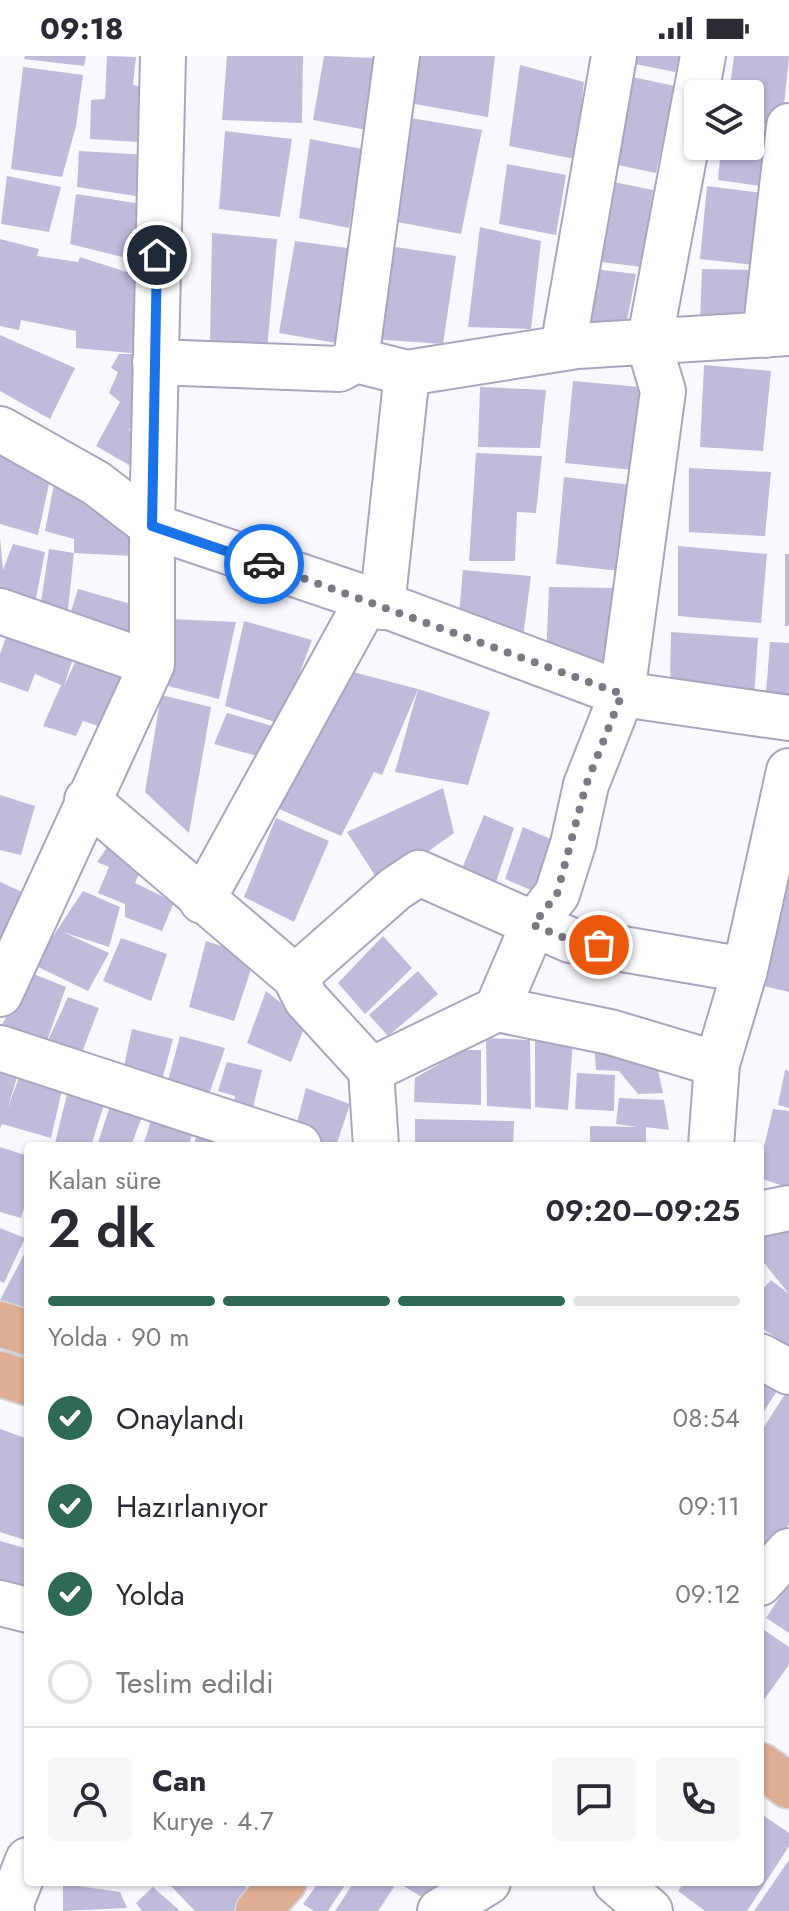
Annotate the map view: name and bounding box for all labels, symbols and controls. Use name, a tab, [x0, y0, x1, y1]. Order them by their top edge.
text: 09:18	[40, 7, 124, 50]
map controls	[684, 80, 764, 160]
button: layers	[684, 80, 764, 160]
pin	[123, 221, 191, 289]
icon: home	[135, 233, 179, 277]
courier	[224, 524, 304, 604]
icon: car	[242, 542, 286, 586]
pin	[565, 911, 633, 979]
icon: bag	[577, 923, 621, 967]
text: Kalan süre	[48, 1161, 161, 1199]
text: 09:20–09:25	[545, 1189, 740, 1232]
text: 2 dk	[48, 1191, 155, 1267]
text: Yolda · 90 m	[48, 1318, 190, 1356]
icon: check	[48, 1396, 92, 1440]
text: Onaylandı	[116, 1397, 245, 1440]
text: 08:54	[673, 1399, 740, 1437]
icon: check	[48, 1484, 92, 1528]
text: Hazırlanıyor	[116, 1485, 268, 1528]
text: 09:11	[678, 1487, 740, 1525]
icon: check	[48, 1572, 92, 1616]
text: Yolda	[116, 1573, 185, 1616]
text: 09:12	[675, 1575, 740, 1613]
text: Teslim edildi	[116, 1661, 274, 1704]
button: person	[48, 1757, 132, 1841]
button: chat	[552, 1757, 636, 1841]
button: phone	[656, 1757, 740, 1841]
text: Can	[152, 1759, 206, 1802]
text: Kurye · 4.7	[152, 1802, 274, 1840]

